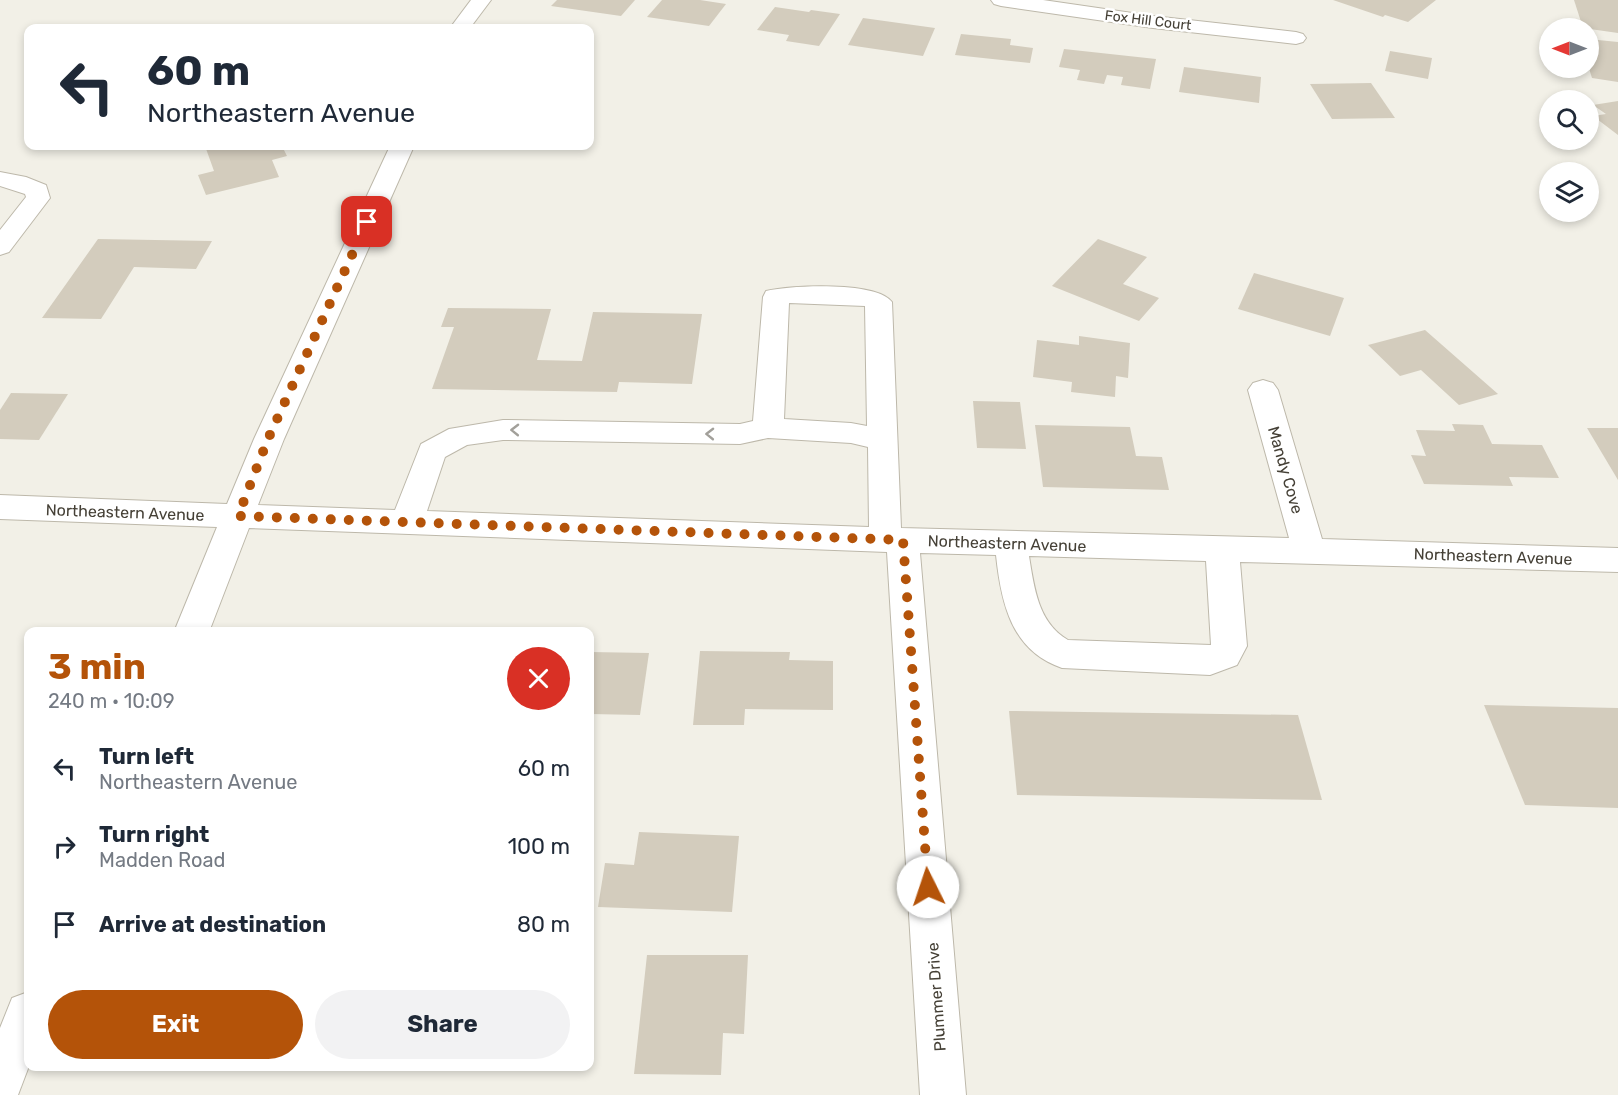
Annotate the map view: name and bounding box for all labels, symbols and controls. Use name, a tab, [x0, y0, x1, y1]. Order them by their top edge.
street label: Fox Hill Court	[1104, 7, 1193, 34]
north arrow	[1539, 18, 1599, 78]
map controls	[1539, 18, 1599, 222]
text: 60 m	[147, 46, 250, 96]
icon: left	[48, 48, 126, 126]
button: search	[1539, 90, 1599, 150]
text: Northeastern Avenue	[147, 97, 415, 129]
button: layers	[1539, 162, 1599, 222]
pin	[341, 196, 392, 247]
icon: arrive	[350, 205, 383, 238]
one-way arrow	[511, 424, 520, 436]
street label: Mandy Cove	[1264, 424, 1307, 516]
one-way arrow	[706, 427, 715, 440]
street label: Northeastern Avenue	[45, 500, 205, 525]
street label: Northeastern Avenue	[927, 531, 1087, 556]
street label: Northeastern Avenue	[1413, 544, 1573, 569]
text: 3 min	[48, 645, 146, 688]
button: close	[507, 647, 570, 710]
text: 240 m · 10:09	[48, 689, 175, 713]
text: Turn left	[99, 743, 194, 770]
icon: left	[48, 752, 81, 785]
text: 60 m	[518, 755, 570, 782]
text: Northeastern Avenue	[99, 770, 298, 794]
text: Turn right	[99, 821, 209, 848]
icon: right	[48, 830, 81, 863]
text: 100 m	[508, 833, 570, 860]
text: Madden Road	[99, 848, 225, 872]
position arrow	[896, 855, 960, 919]
icon: arrive	[48, 908, 81, 941]
text: Arrive at destination	[99, 911, 326, 938]
text: 80 m	[517, 911, 570, 938]
street label: Plummer Drive	[923, 942, 950, 1052]
button: Exit	[48, 990, 303, 1059]
button: Share	[315, 990, 570, 1059]

